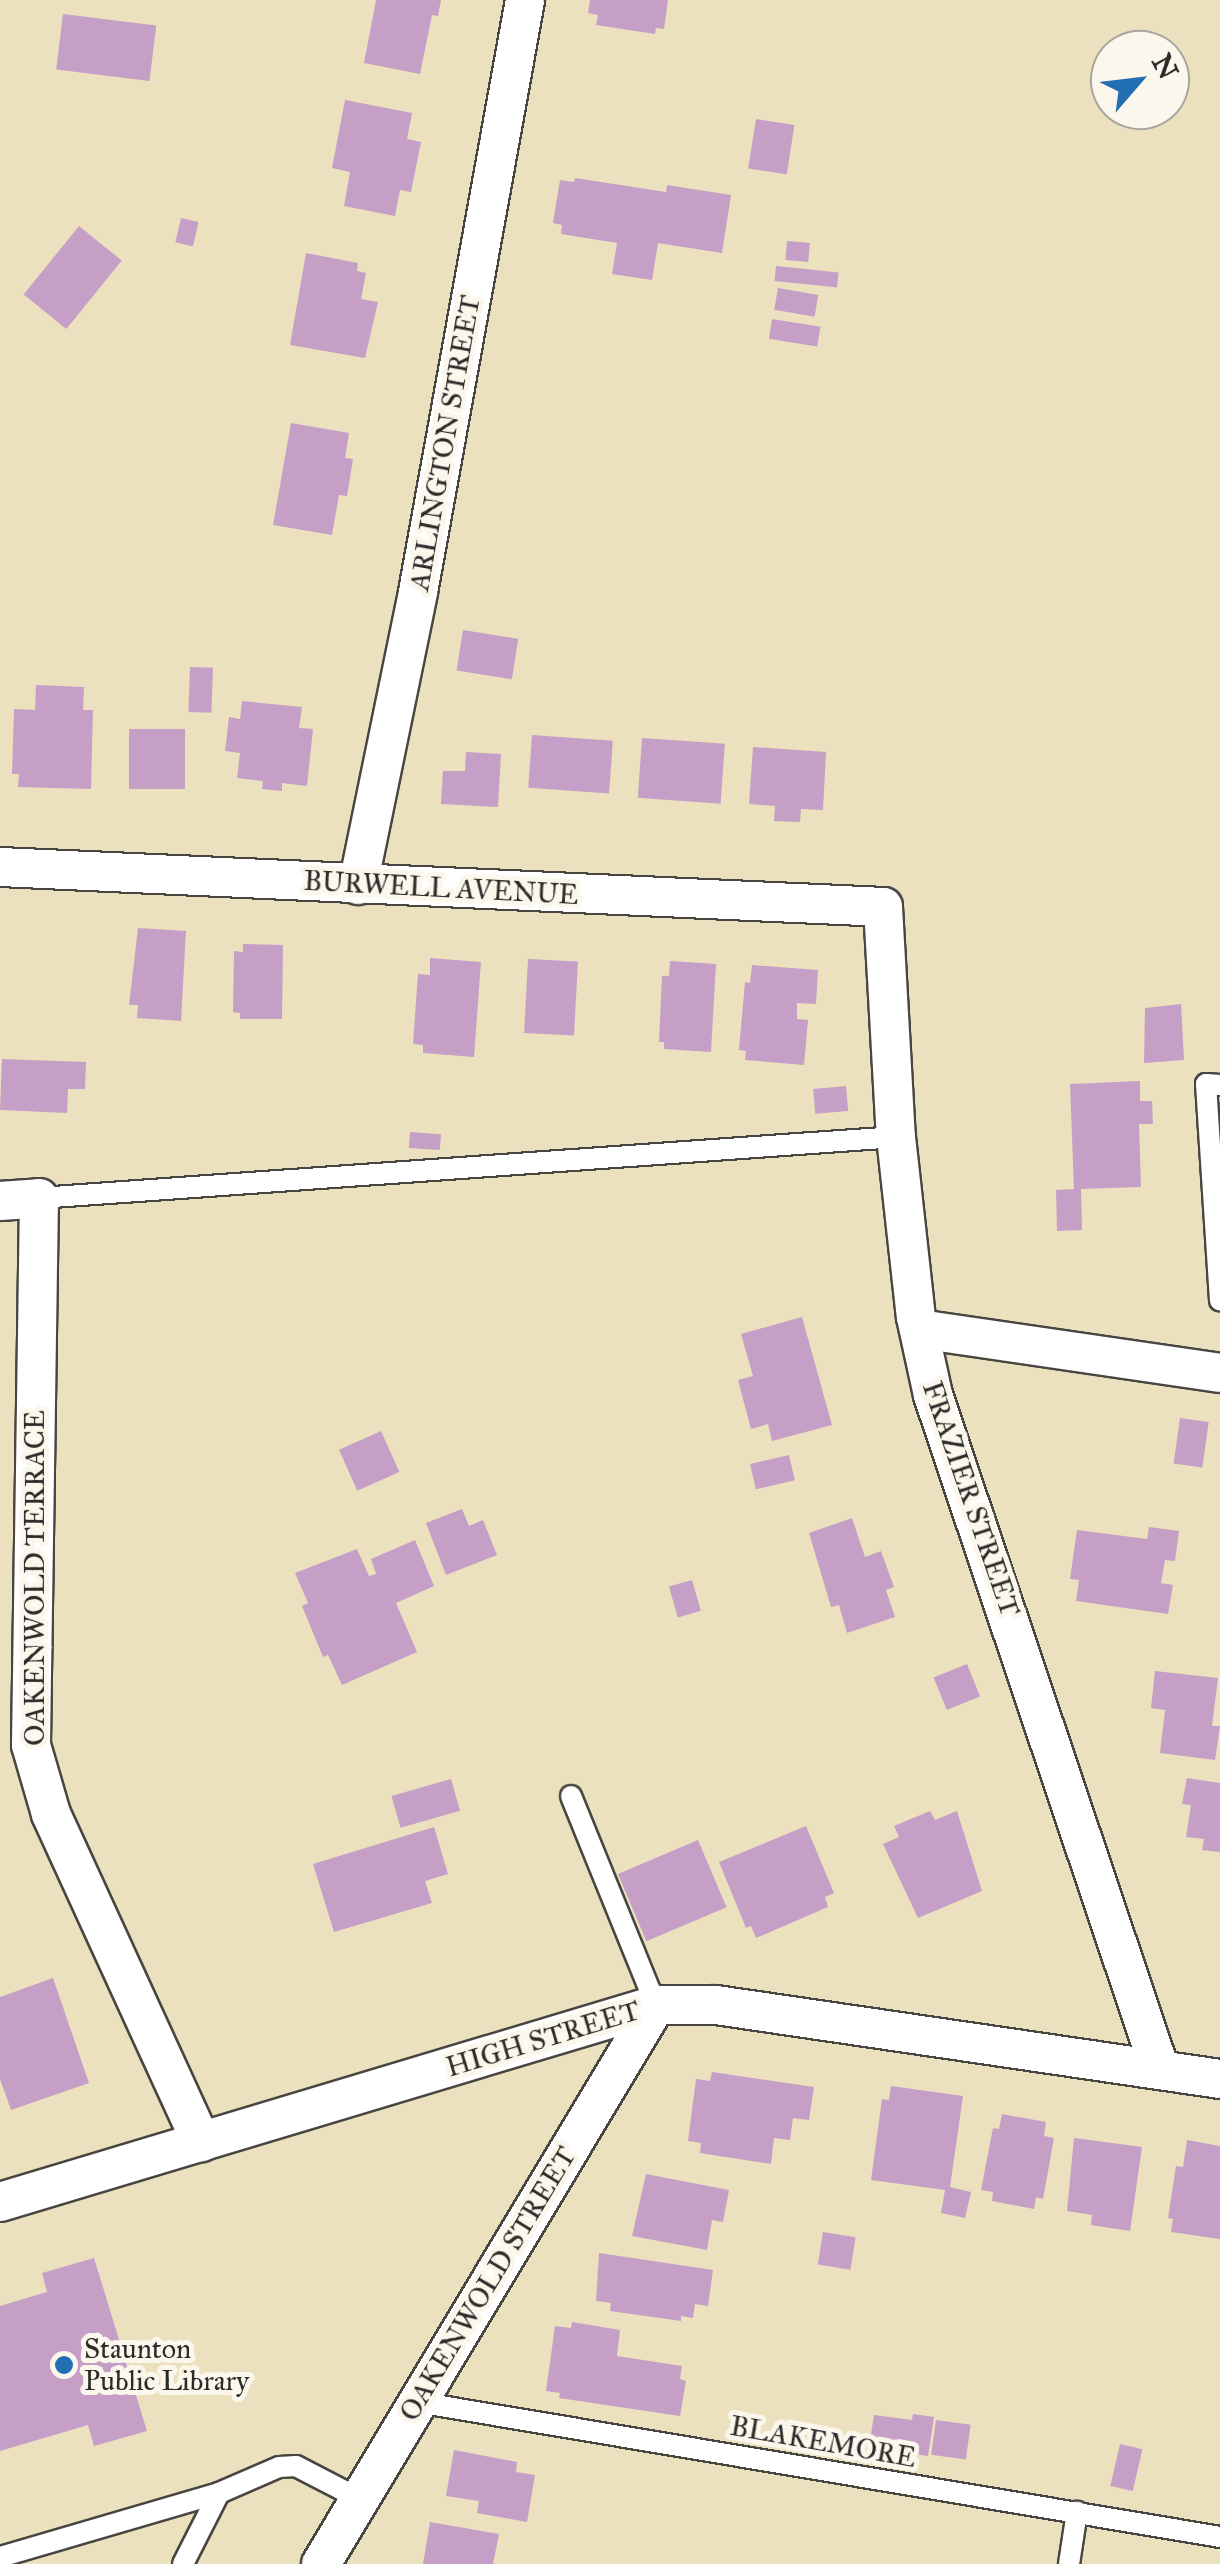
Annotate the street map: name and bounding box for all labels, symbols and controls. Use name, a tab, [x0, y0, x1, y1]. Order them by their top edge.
north arrow	[1090, 30, 1190, 130]
text: N	[1144, 48, 1186, 85]
street label: ARLINGTON STREET	[402, 293, 488, 593]
street label: BURWELL AVENUE	[303, 864, 579, 912]
street label: FRAZIER STREET	[915, 1377, 1027, 1621]
street label: OAKENWOLD TERRACE	[18, 1410, 52, 1746]
street label: HIGH STREET	[442, 1994, 644, 2084]
street label: OAKENWOLD STREET	[393, 2141, 583, 2427]
place label: Staunton Public Library	[84, 2332, 249, 2398]
marker: Staunton Public Library	[53, 2354, 75, 2376]
street label: BLAKEMORE	[728, 2409, 918, 2475]

